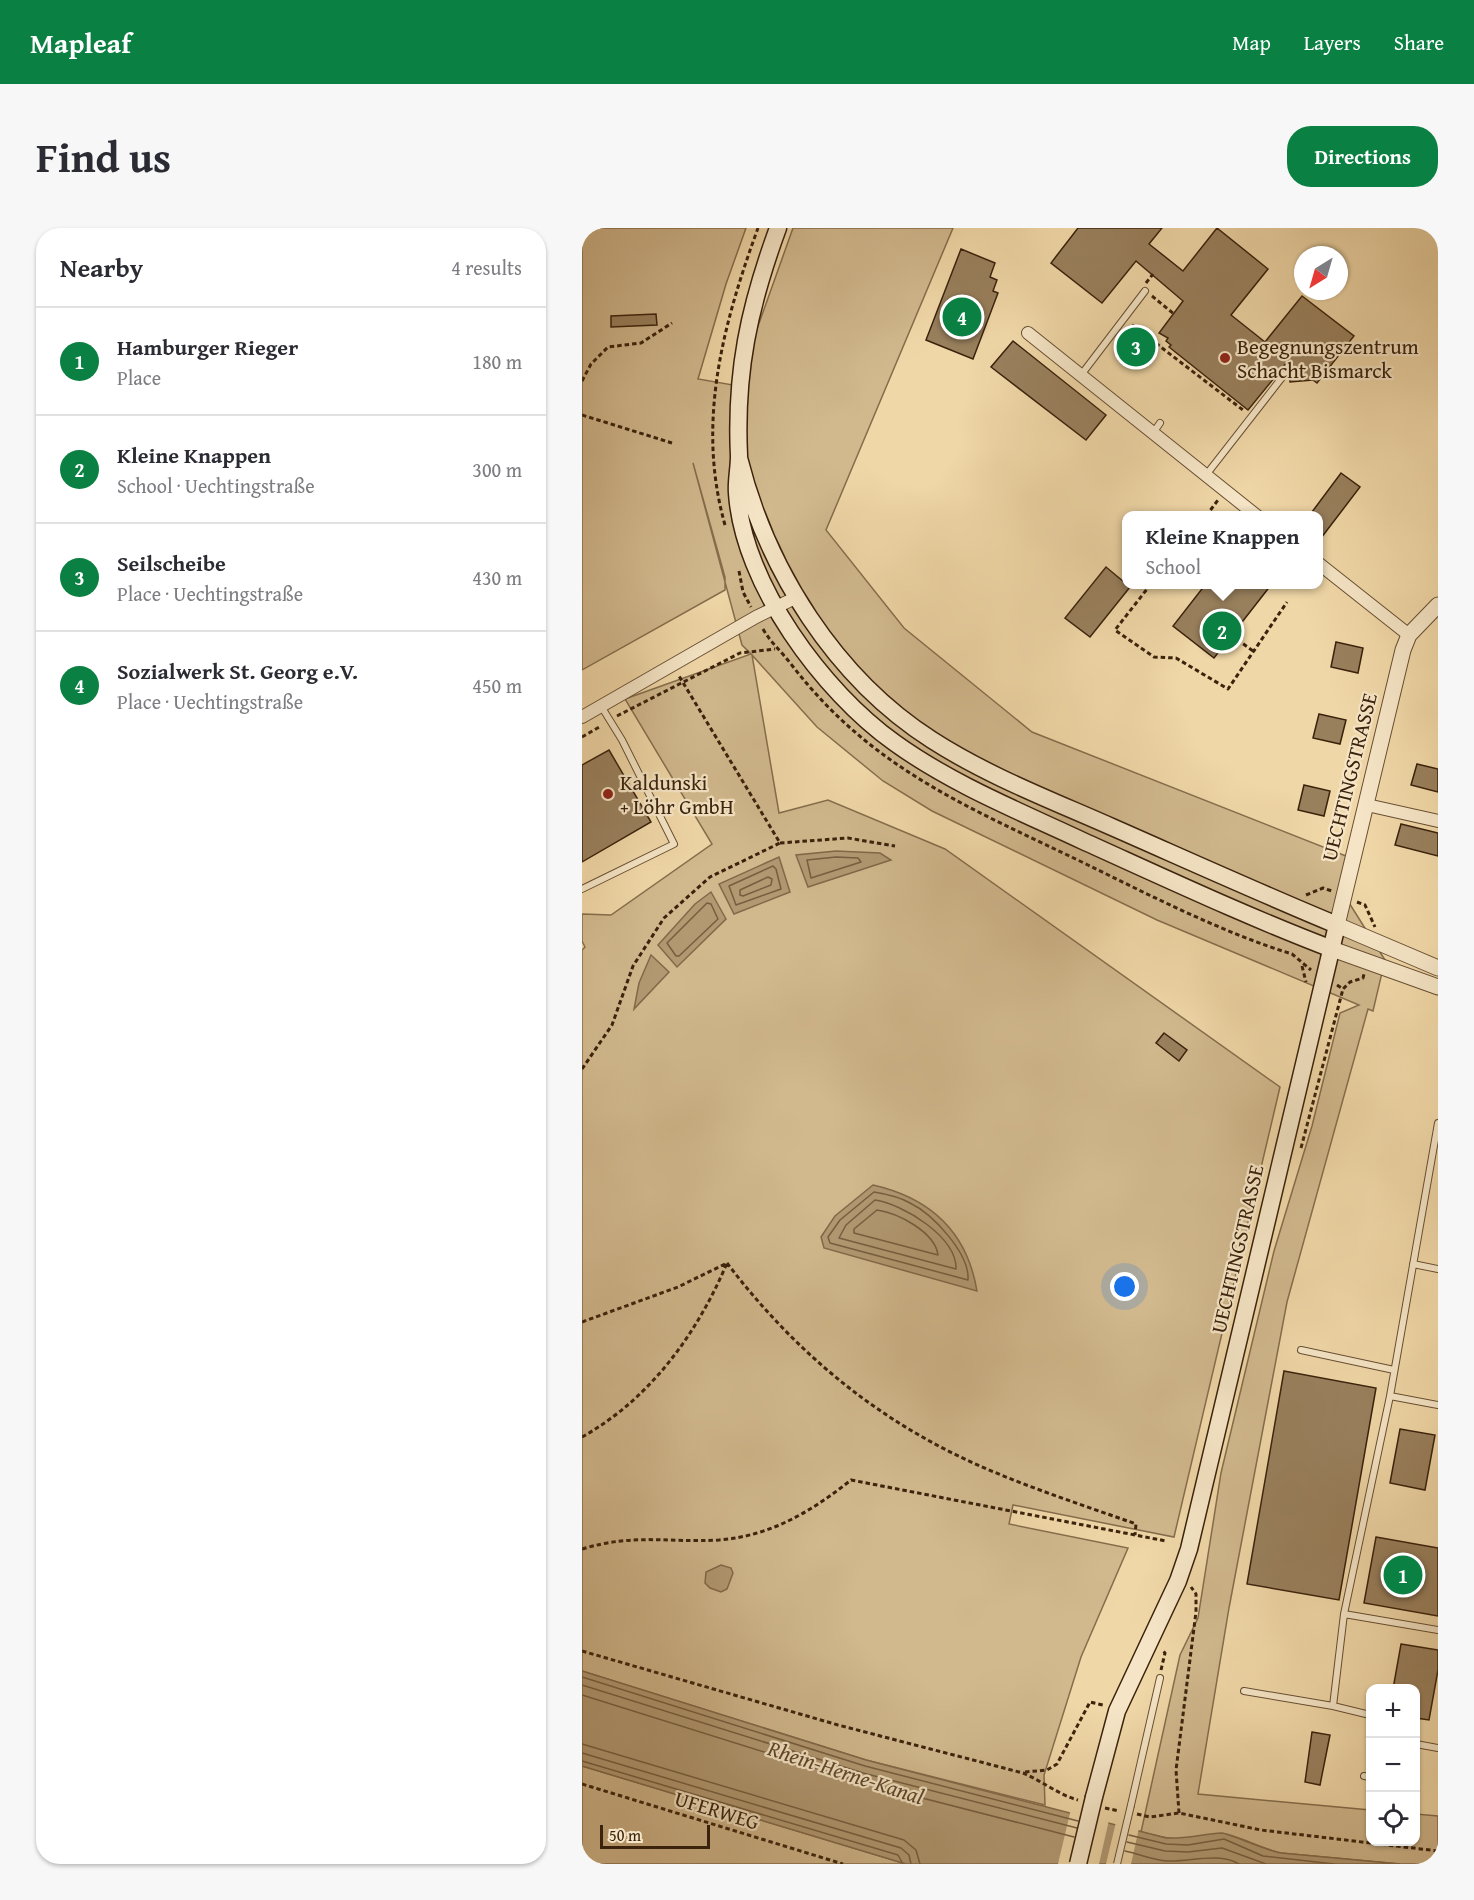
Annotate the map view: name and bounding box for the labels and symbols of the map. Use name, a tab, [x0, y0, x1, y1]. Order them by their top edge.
north arrow	[1294, 246, 1348, 300]
pin: 4	[942, 294, 982, 340]
pin: 3	[1116, 324, 1156, 370]
place label: Begegnungszentrum Schacht Bismarck	[1237, 331, 1419, 386]
marker: Begegnungszentrum Schacht Bismarck	[1218, 351, 1232, 365]
pin: 2	[1202, 608, 1242, 654]
street label: UECHTINGSTRASSE	[1313, 689, 1385, 864]
place label: Kaldunski + Löhr GmbH	[620, 767, 734, 822]
marker: Kaldunski + Löhr GmbH	[601, 787, 615, 801]
street label: UECHTINGSTRASSE	[1203, 1161, 1272, 1336]
your location	[1110, 1272, 1139, 1301]
pin: 1	[1384, 1552, 1422, 1598]
water label: Rhein-Herne-Kanal	[763, 1731, 928, 1812]
street label: UFERWEG	[671, 1782, 763, 1838]
scale bar	[600, 1822, 710, 1850]

